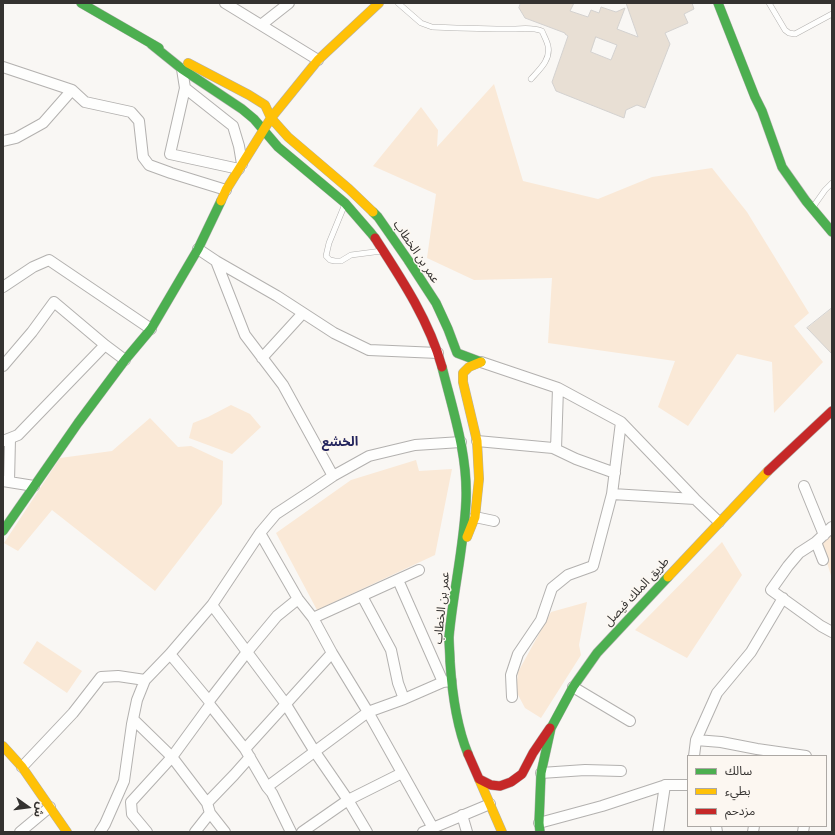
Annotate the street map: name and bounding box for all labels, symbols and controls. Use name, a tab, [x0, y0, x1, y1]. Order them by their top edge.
street label: عمر بن الخطاب	[390, 218, 442, 286]
district label: الخشع	[322, 435, 358, 451]
street label: طريق الملك فيصل	[601, 555, 673, 629]
street label: عمر بن الخطاب	[431, 571, 453, 645]
legend	[687, 755, 827, 827]
text: سالك	[725, 763, 752, 779]
text: بطيء	[725, 783, 751, 799]
north arrow	[8, 787, 48, 827]
text: ش	[31, 801, 48, 819]
text: مزدحم	[725, 803, 755, 819]

